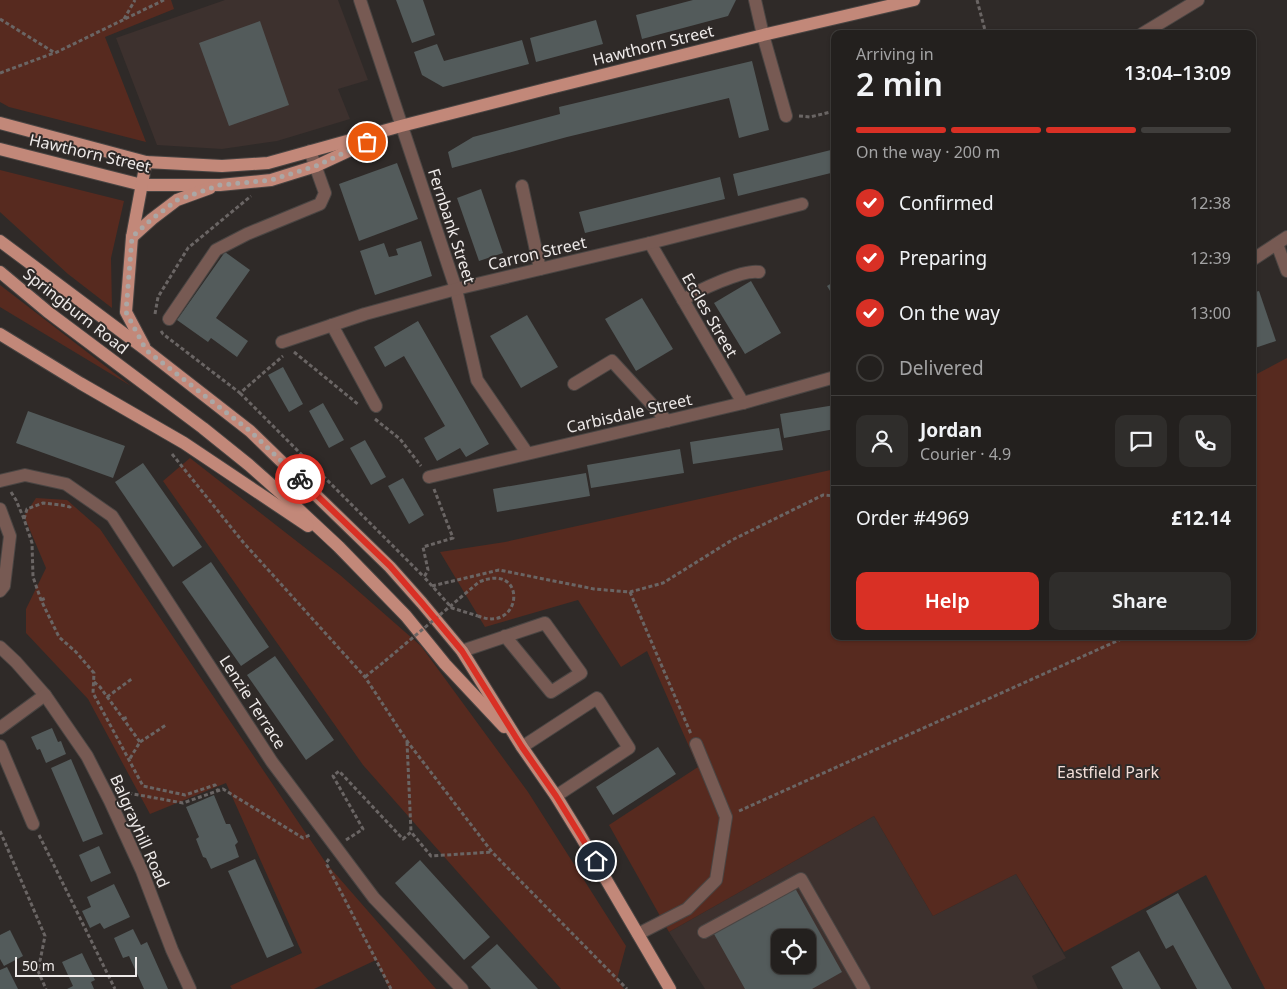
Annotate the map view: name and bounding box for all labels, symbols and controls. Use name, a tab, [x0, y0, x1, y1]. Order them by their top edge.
street label: Hawthorn Street	[590, 19, 716, 71]
text: Arriving in	[856, 43, 934, 65]
text: 13:04–13:09	[1124, 60, 1231, 86]
text: 2 min	[856, 62, 943, 105]
pin	[346, 121, 388, 163]
street label: Hawthorn Street	[27, 128, 153, 178]
icon: bag	[353, 128, 381, 156]
text: On the way · 200 m	[856, 141, 1000, 163]
street label: Fernbank Street	[423, 166, 481, 287]
icon: check	[856, 189, 884, 217]
text: Confirmed	[899, 190, 994, 216]
text: 12:38	[1190, 192, 1231, 214]
street label: Carron Street	[486, 231, 589, 275]
icon: check	[856, 244, 884, 272]
text: Preparing	[899, 245, 987, 271]
text: 12:39	[1190, 247, 1231, 269]
street label: Springburn Road	[19, 263, 133, 359]
street label: Eccles Street	[677, 269, 743, 361]
icon: check	[856, 299, 884, 327]
text: On the way	[899, 300, 1000, 326]
text: 13:00	[1190, 302, 1231, 324]
text: Delivered	[899, 355, 984, 381]
street label: Carbisdale Street	[564, 388, 694, 438]
button: person	[856, 415, 908, 467]
button: chat	[1115, 415, 1167, 467]
button: phone	[1179, 415, 1231, 467]
text: Jordan	[920, 417, 982, 443]
text: Courier · 4.9	[920, 443, 1011, 465]
courier	[275, 454, 325, 504]
icon: bike	[286, 465, 314, 493]
text: Order #4969	[856, 505, 969, 531]
text: £12.14	[1171, 505, 1231, 531]
button: Help	[856, 572, 1039, 630]
button: Share	[1049, 572, 1231, 630]
street label: Lenzie Terrace	[214, 651, 292, 753]
park label: Eastfield Park	[1057, 761, 1159, 783]
street label: Balgrayhill Road	[105, 771, 175, 891]
pin	[575, 840, 617, 882]
icon: home	[582, 847, 610, 875]
map controls	[771, 929, 816, 974]
button: locate	[771, 929, 816, 974]
scale bar	[15, 954, 138, 977]
text: 50 m	[22, 956, 55, 975]

